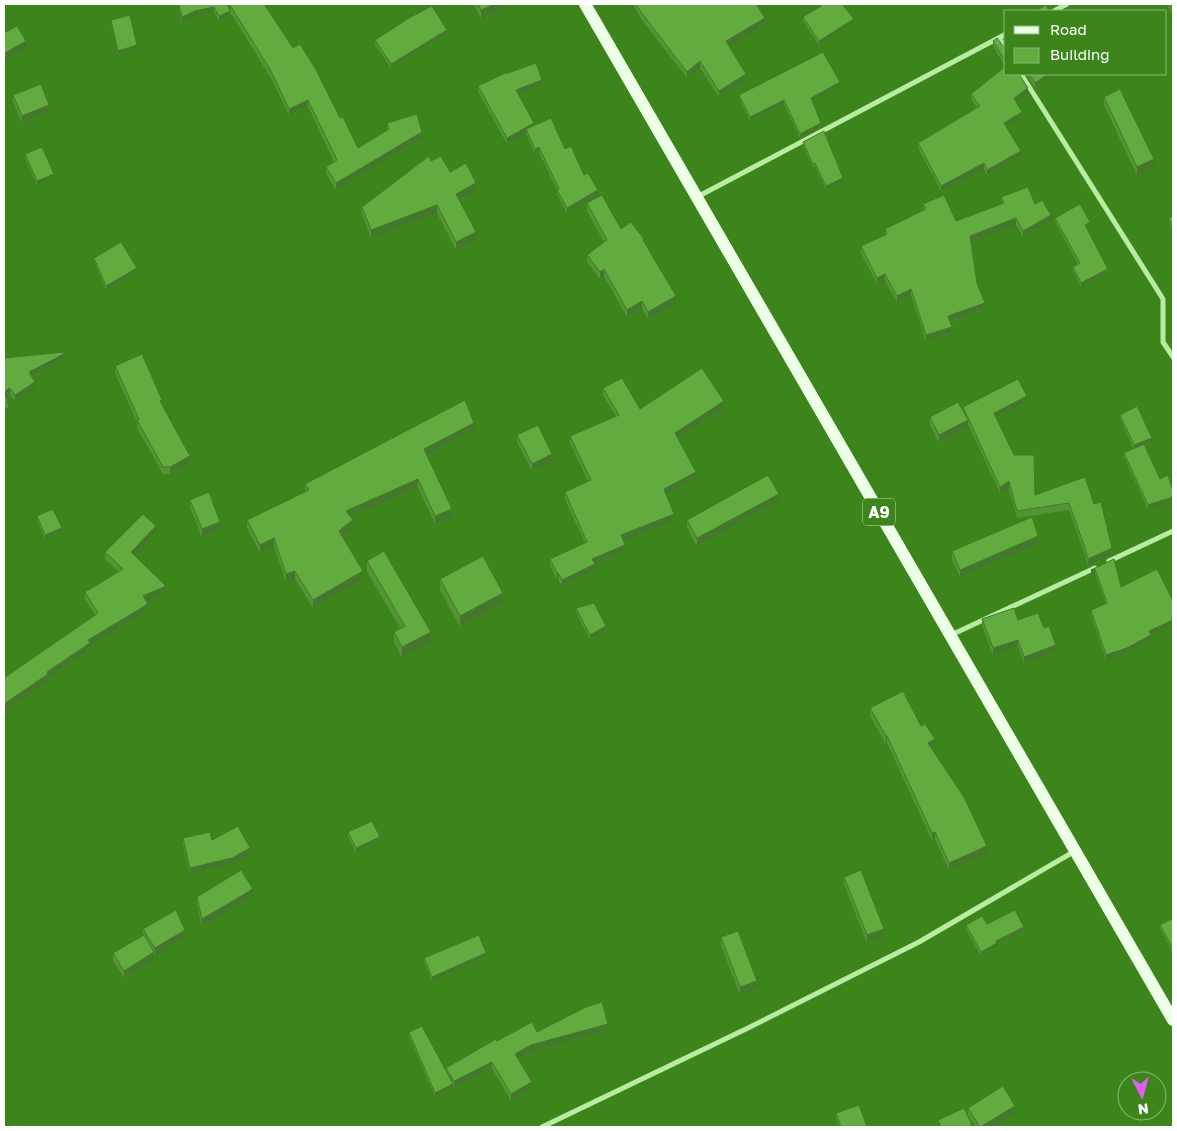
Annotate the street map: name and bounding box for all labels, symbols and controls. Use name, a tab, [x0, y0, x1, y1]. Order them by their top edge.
legend	[1004, 10, 1167, 75]
text: Road	[1050, 20, 1087, 38]
text: Building	[1050, 45, 1110, 63]
road number: A9	[863, 498, 895, 526]
north arrow	[1117, 1071, 1167, 1121]
text: N	[1137, 1100, 1150, 1118]

